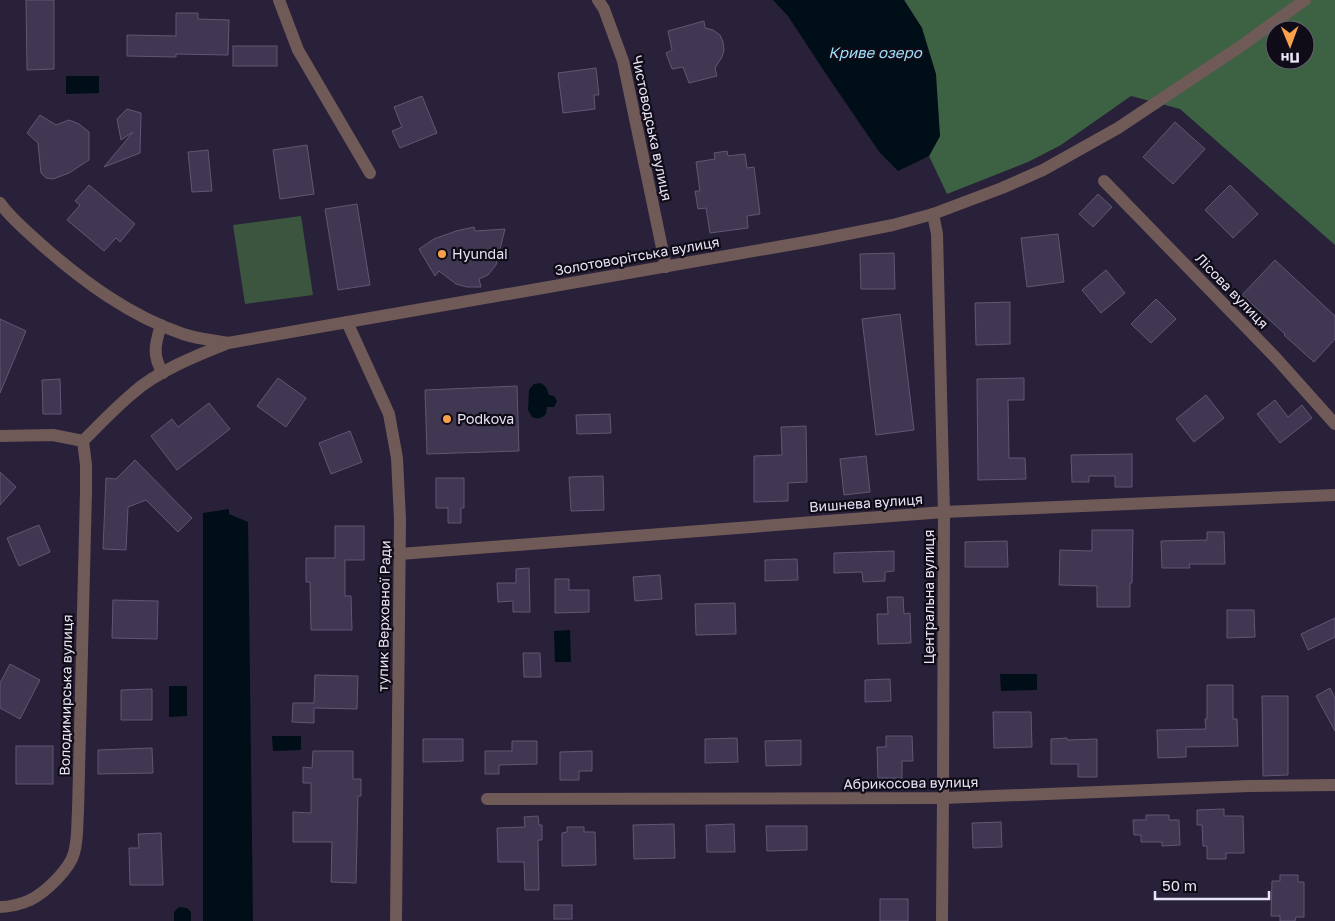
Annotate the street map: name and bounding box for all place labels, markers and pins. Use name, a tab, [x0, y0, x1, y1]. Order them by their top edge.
place label: Hyundai	[452, 245, 508, 262]
marker: Hyundai	[436, 248, 448, 260]
place label: Podkova	[457, 410, 514, 427]
marker: Podkova	[441, 413, 453, 425]

